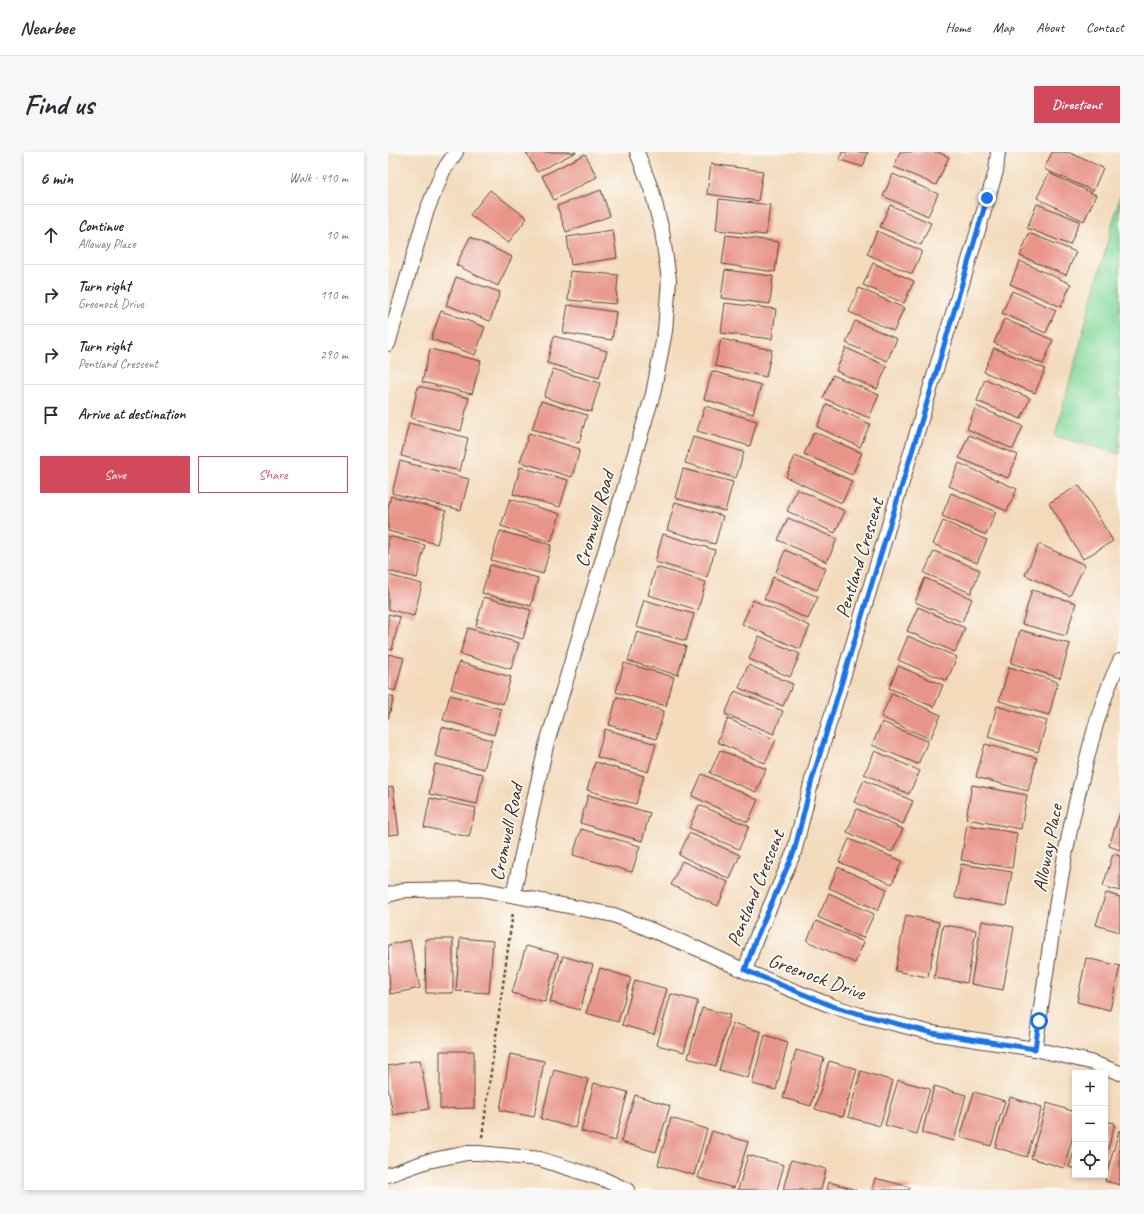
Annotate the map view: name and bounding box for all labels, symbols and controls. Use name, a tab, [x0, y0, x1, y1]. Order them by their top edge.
text: Nearbee	[20, 16, 74, 40]
text: Home	[945, 19, 971, 36]
text: Map	[993, 19, 1014, 36]
text: About	[1036, 19, 1064, 36]
text: Contact	[1086, 19, 1124, 36]
button: Directions	[1034, 86, 1120, 123]
text: Find us	[24, 87, 94, 122]
text: 6 min	[40, 168, 73, 189]
text: Walk · 410 m	[289, 170, 348, 186]
route end	[978, 189, 996, 207]
text: Continue	[78, 217, 123, 236]
icon: ahead	[40, 224, 62, 246]
text: 10 m	[326, 227, 348, 243]
text: Alloway Place	[78, 236, 136, 252]
text: Turn right	[78, 277, 131, 296]
icon: right	[40, 284, 62, 306]
text: 110 m	[320, 287, 348, 303]
text: Greenock Drive	[78, 296, 144, 312]
text: Turn right	[78, 337, 131, 356]
icon: right	[40, 344, 62, 366]
text: 290 m	[320, 347, 348, 363]
text: Pentland Crescent	[78, 356, 158, 372]
icon: arrive	[40, 404, 62, 426]
text: Arrive at destination	[78, 405, 185, 424]
button: Save	[40, 456, 190, 493]
button: Share	[198, 456, 348, 493]
street label: Cromwell Road	[569, 465, 621, 570]
street label: Pentland Crescent	[830, 493, 890, 621]
street label: Cromwell Road	[484, 778, 530, 883]
street label: Alloway Place	[1027, 801, 1069, 894]
street label: Pentland Crescent	[721, 824, 791, 950]
street label: Greenock Drive	[765, 947, 870, 1006]
route start	[1030, 1012, 1048, 1030]
map controls	[1072, 1070, 1108, 1178]
button: +	[1072, 1070, 1108, 1106]
button: −	[1072, 1106, 1108, 1142]
button: locate	[1072, 1142, 1108, 1178]

